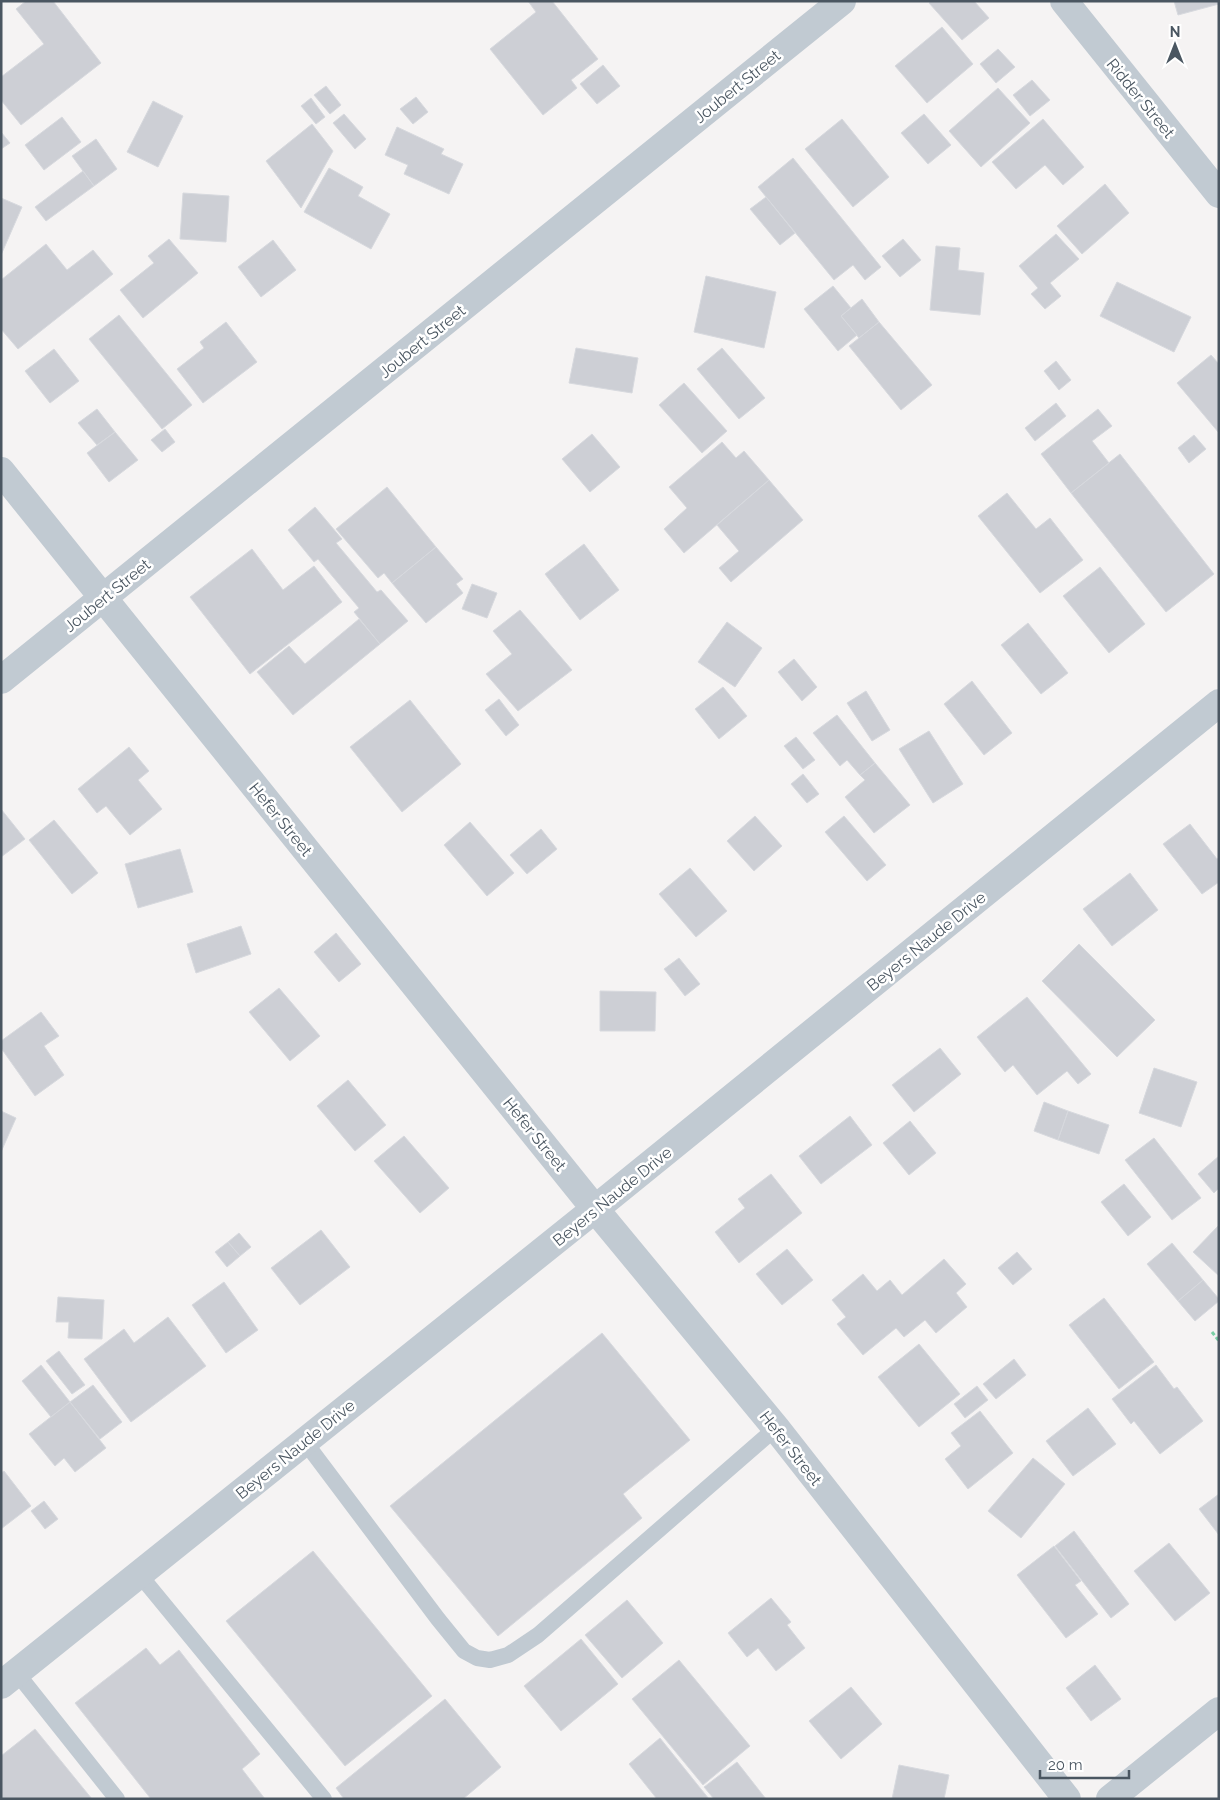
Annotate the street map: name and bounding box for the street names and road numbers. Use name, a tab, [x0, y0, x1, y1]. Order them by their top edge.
street label: Joubert Street	[690, 45, 785, 127]
street label: Ridder Street	[1103, 55, 1179, 142]
street label: Joubert Street	[375, 300, 470, 382]
street label: Joubert Street	[60, 554, 155, 636]
street label: Hefer Street	[245, 779, 316, 860]
street label: Beyers Naude Drive	[863, 888, 989, 995]
street label: Hefer Street	[499, 1094, 570, 1175]
street label: Beyers Naude Drive	[549, 1143, 675, 1250]
street label: Beyers Naude Drive	[232, 1396, 358, 1503]
street label: Hefer Street	[756, 1407, 826, 1490]

